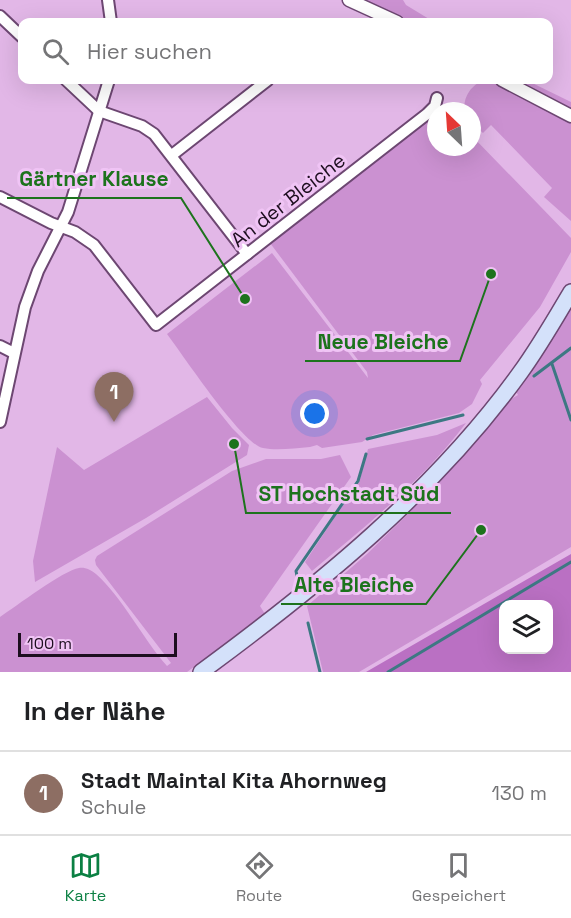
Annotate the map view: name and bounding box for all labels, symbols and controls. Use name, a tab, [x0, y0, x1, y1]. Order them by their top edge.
search box	[18, 18, 553, 84]
icon: search	[39, 35, 72, 68]
text: Hier suchen	[87, 37, 212, 65]
north arrow	[427, 102, 481, 156]
street label: An der Bleiche	[225, 147, 351, 253]
callout: Gärtner Klause	[7, 159, 181, 198]
text: Gärtner Klause	[19, 165, 169, 192]
callout: Neue Bleiche	[305, 322, 460, 361]
text: Neue Bleiche	[317, 328, 449, 355]
pin: 1	[94, 372, 134, 422]
your location	[300, 399, 329, 428]
callout: ST Hochstadt Süd	[246, 474, 451, 513]
text: ST Hochstadt Süd	[259, 480, 439, 507]
callout: Alte Bleiche	[281, 565, 426, 604]
text: Alte Bleiche	[294, 571, 414, 598]
map controls	[499, 600, 553, 654]
button: layers	[499, 600, 553, 654]
scale bar	[18, 630, 177, 658]
text: 100 m	[27, 633, 72, 654]
text: In der Nähe	[24, 694, 165, 728]
text: Stadt Maintal Kita Ahornweg	[81, 766, 387, 794]
text: 1	[39, 780, 48, 806]
text: 130 m	[491, 780, 547, 806]
text: Schule	[81, 794, 146, 820]
tab: Karte	[65, 849, 106, 906]
tab: Route	[236, 849, 282, 906]
tab: Gespeichert	[412, 849, 506, 906]

